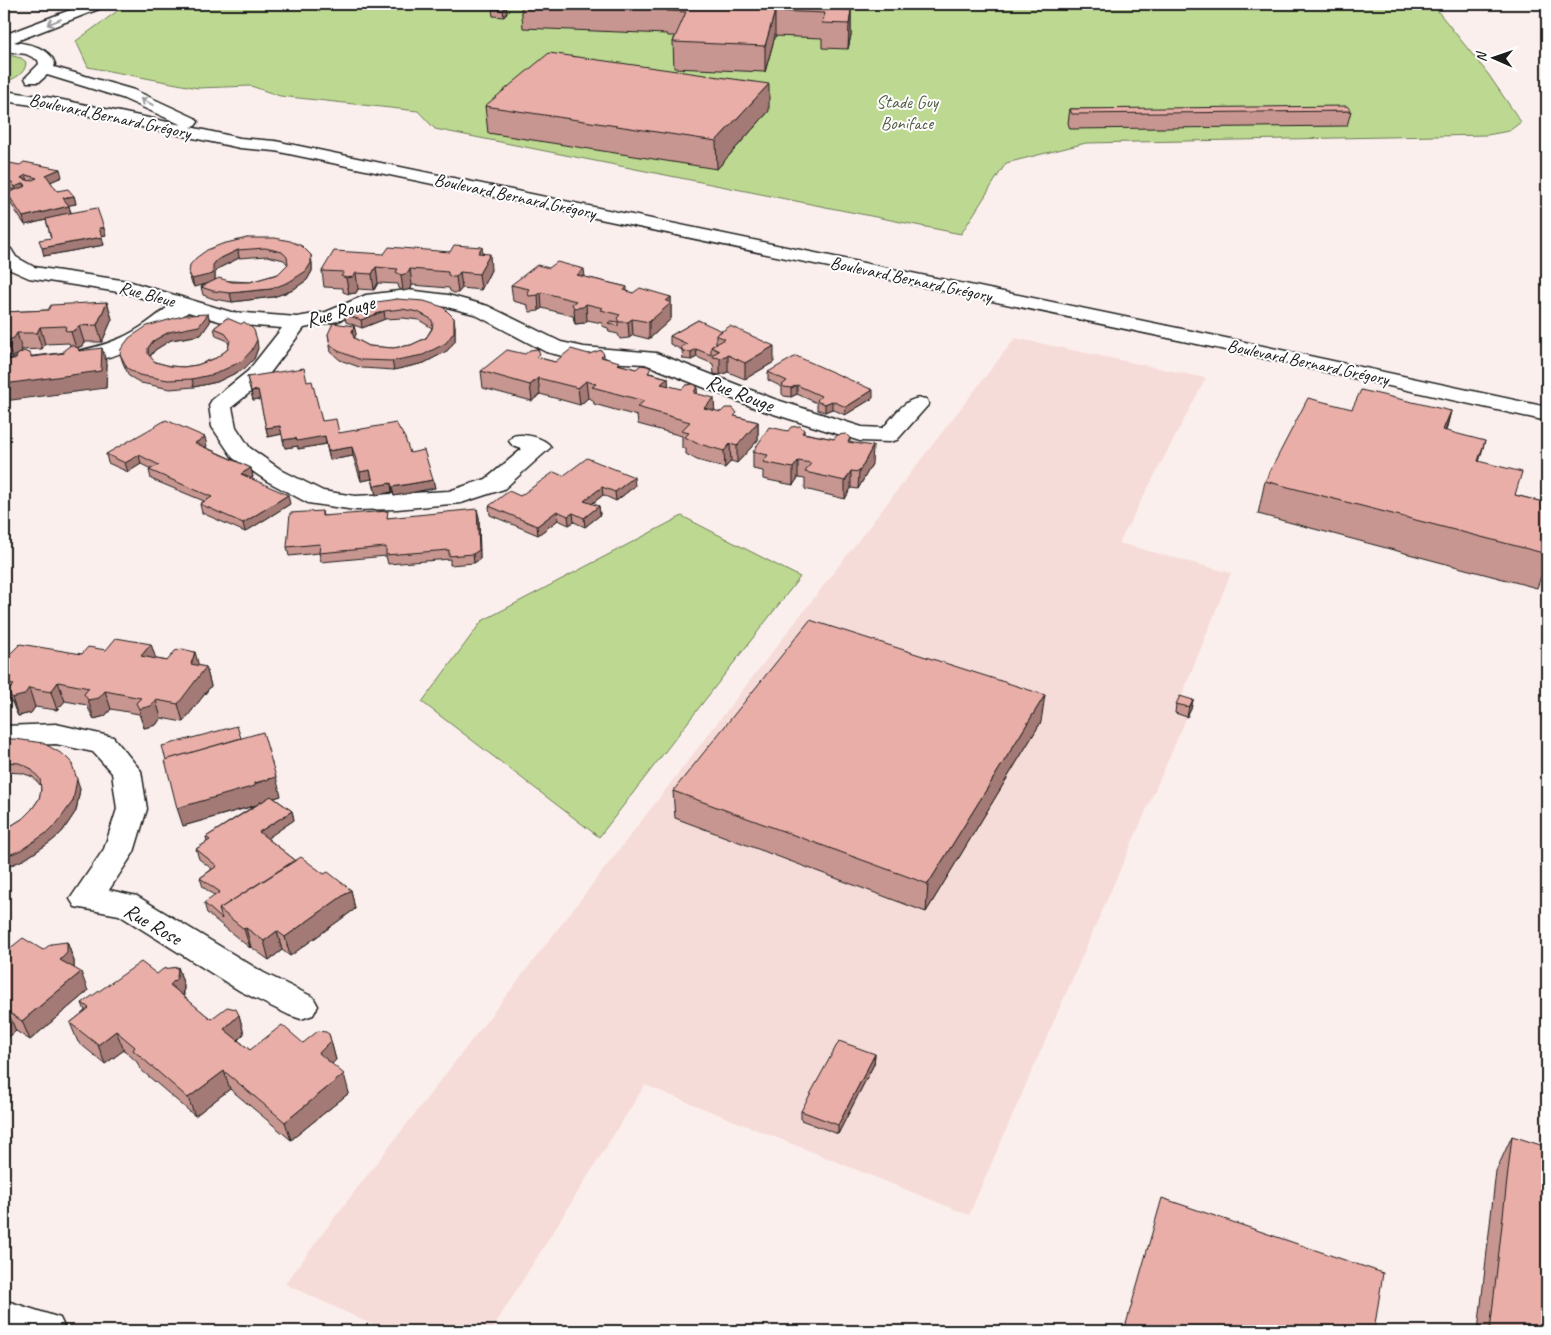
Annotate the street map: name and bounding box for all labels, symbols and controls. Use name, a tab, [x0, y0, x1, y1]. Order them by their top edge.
one-way arrow	[47, 17, 62, 27]
north arrow	[1468, 32, 1518, 82]
text: N	[1473, 51, 1490, 62]
street label: Boulevard Bernard Grégory	[27, 88, 195, 144]
park label: Stade Guy Boniface	[876, 91, 940, 134]
one-way arrow	[139, 96, 154, 106]
street label: Boulevard Bernard Grégory	[432, 168, 600, 224]
street label: Boulevard Bernard Grégory	[828, 251, 996, 307]
street label: Rue Bleue	[117, 276, 178, 312]
street label: Rue Rouge	[303, 288, 378, 333]
street label: Boulevard Bernard Grégory	[1225, 334, 1393, 390]
street label: Rue Rouge	[703, 368, 779, 418]
street label: Rue Rose	[120, 897, 188, 952]

